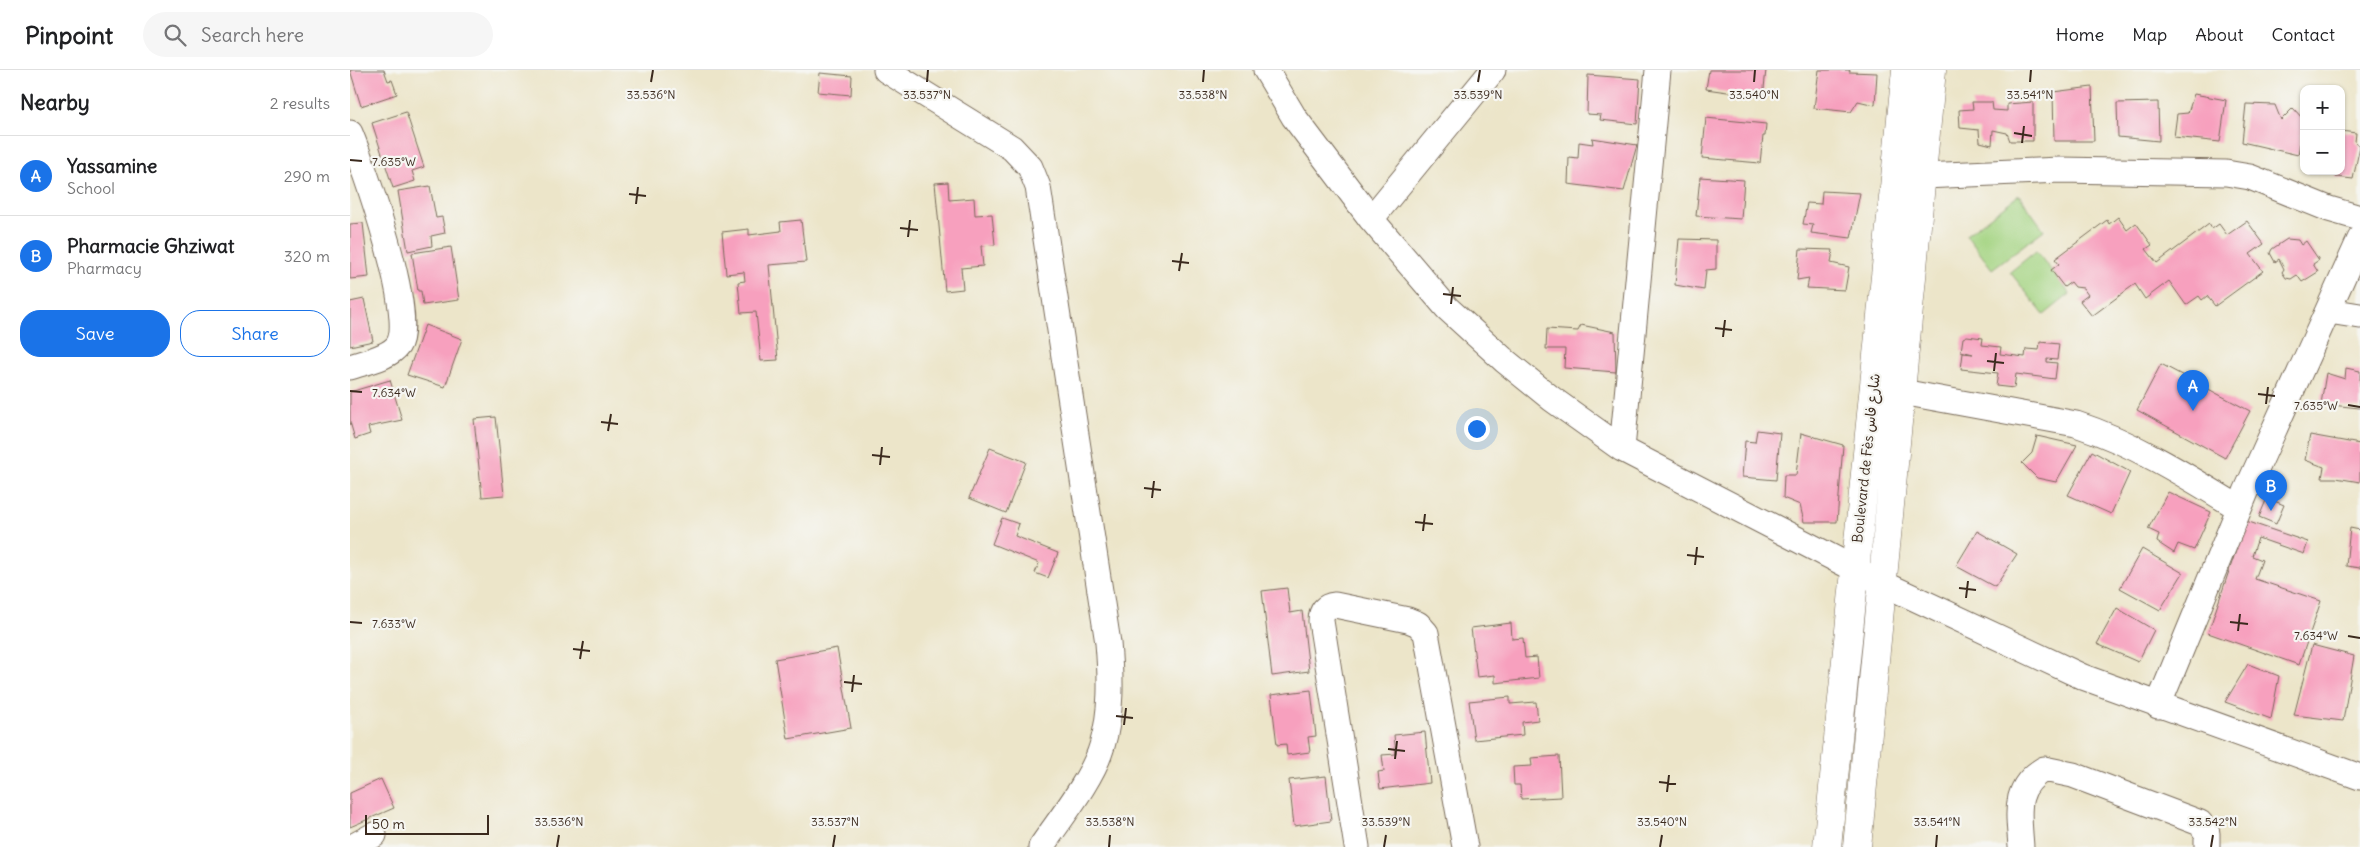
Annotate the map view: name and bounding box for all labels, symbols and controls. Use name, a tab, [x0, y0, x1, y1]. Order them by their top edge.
search box	[143, 12, 493, 57]
text: Pinpoint	[25, 20, 113, 50]
icon: search	[161, 21, 189, 49]
text: Search here	[201, 23, 304, 47]
text: Home	[2056, 23, 2104, 46]
text: Map	[2132, 23, 2167, 46]
text: About	[2195, 23, 2243, 46]
text: Contact	[2271, 23, 2335, 46]
map controls	[2300, 85, 2345, 175]
button: +	[2300, 85, 2345, 130]
text: 33.536°N	[626, 87, 676, 102]
text: 33.537°N	[903, 87, 951, 102]
text: 33.538°N	[1178, 87, 1228, 102]
text: 33.539°N	[1453, 87, 1503, 102]
text: 33.540°N	[1729, 87, 1779, 102]
text: 33.541°N	[2007, 87, 2053, 102]
text: Nearby	[20, 89, 90, 116]
text: 2 results	[270, 93, 330, 113]
button: −	[2300, 130, 2345, 175]
text: Yassamine	[67, 154, 157, 178]
text: 7.635°W	[372, 154, 416, 169]
text: A	[31, 166, 41, 186]
text: 290 m	[284, 166, 330, 186]
text: School	[67, 178, 115, 198]
text: Pharmacie Ghziwat	[67, 234, 234, 258]
text: B	[31, 246, 41, 266]
text: 320 m	[284, 246, 330, 266]
text: Pharmacy	[67, 258, 142, 278]
button: Save	[20, 310, 170, 357]
button: Share	[180, 310, 330, 357]
pin: A	[2177, 370, 2209, 411]
street label: Boulevard de Fès شارع فاس	[1848, 372, 1885, 544]
text: 7.634°W	[372, 385, 416, 400]
text: 7.635°W	[2294, 398, 2338, 413]
your location	[1464, 416, 1490, 442]
pin: B	[2255, 470, 2287, 511]
text: 7.633°W	[372, 616, 416, 631]
text: 7.634°W	[2294, 628, 2338, 643]
scale bar	[365, 812, 489, 835]
text: 33.536°N	[534, 814, 584, 829]
text: 33.537°N	[811, 814, 859, 829]
text: 33.538°N	[1085, 814, 1135, 829]
text: 33.539°N	[1361, 814, 1411, 829]
text: 33.540°N	[1637, 814, 1687, 829]
text: 33.541°N	[1914, 814, 1960, 829]
text: 33.542°N	[2189, 814, 2237, 829]
text: 50 m	[372, 815, 405, 833]

